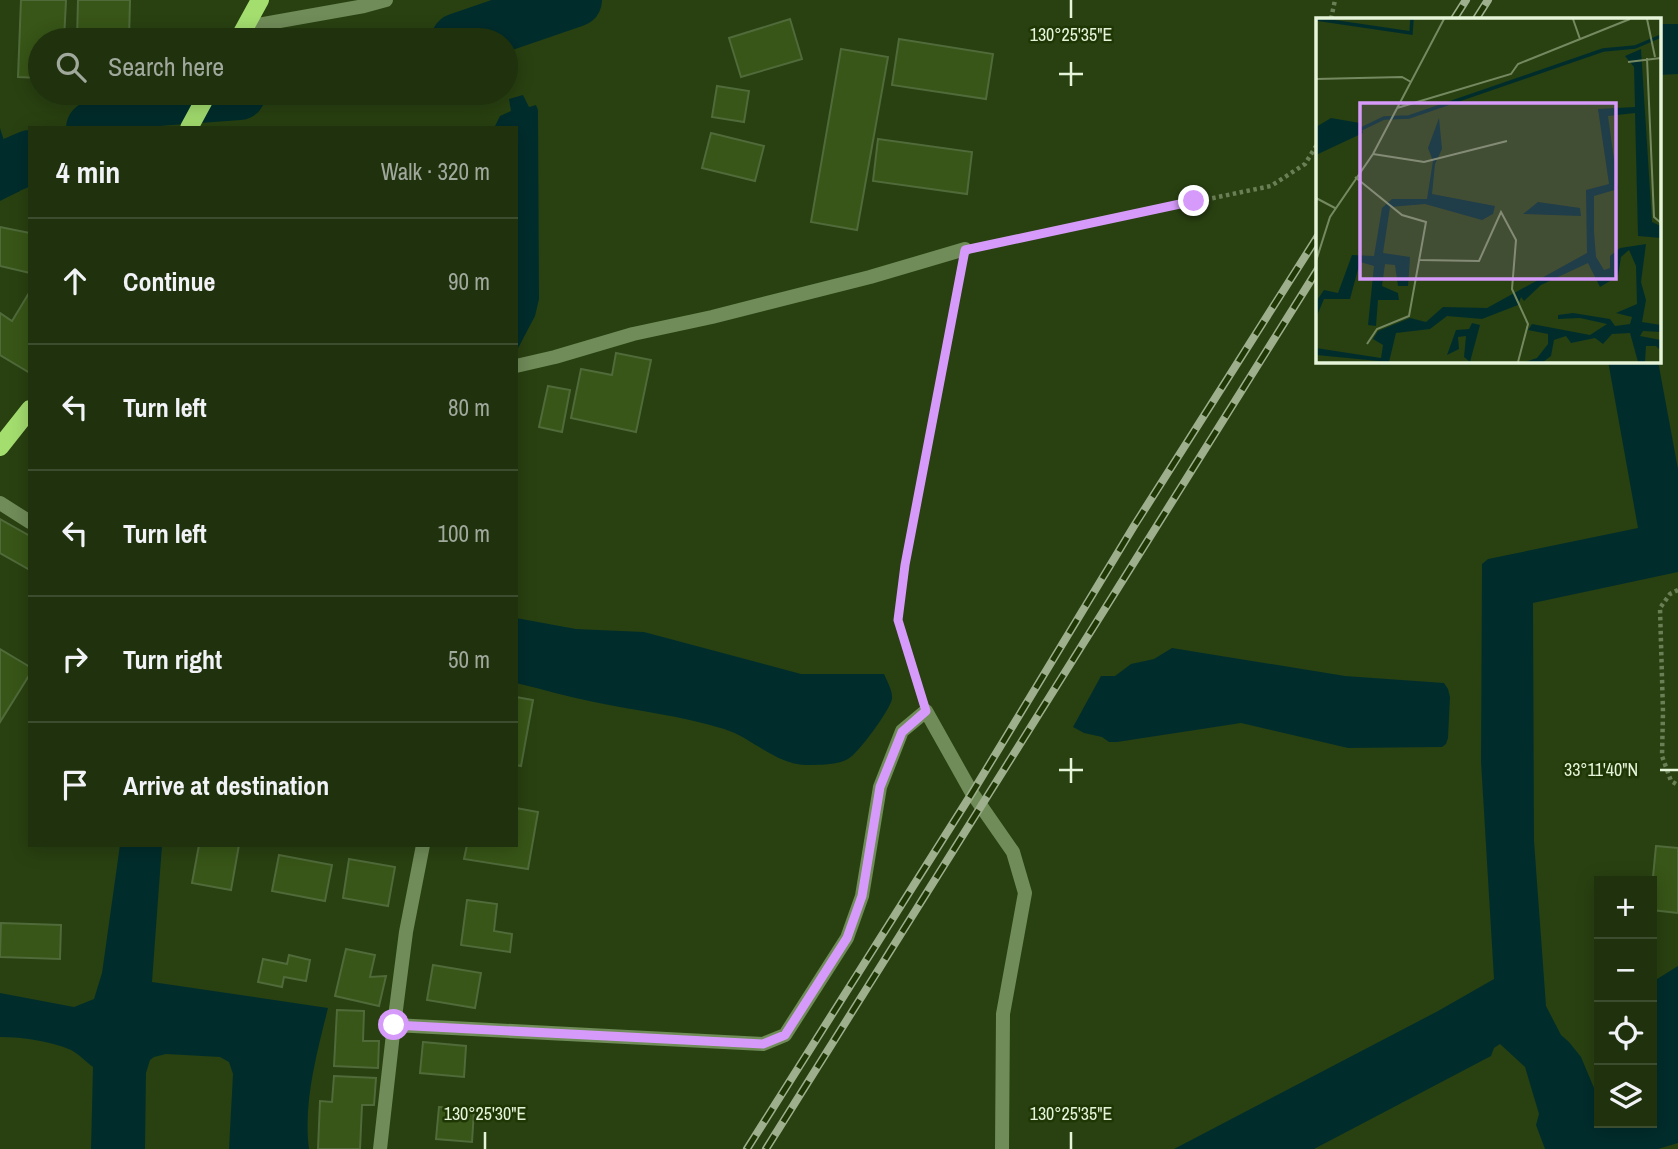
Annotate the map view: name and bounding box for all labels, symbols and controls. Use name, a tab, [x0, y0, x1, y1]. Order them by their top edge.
inset map	[1316, 18, 1660, 362]
text: 130°25'35"E	[1030, 22, 1112, 47]
search box	[28, 28, 518, 105]
icon: search	[52, 48, 90, 86]
text: Search here	[108, 49, 224, 84]
text: 4 min	[56, 152, 120, 192]
text: Walk · 320 m	[381, 156, 490, 187]
route end	[1178, 185, 1209, 216]
icon: ahead	[56, 262, 94, 300]
text: Continue	[123, 264, 215, 299]
text: 90 m	[448, 266, 490, 297]
icon: left	[56, 388, 94, 426]
text: Turn left	[123, 390, 207, 425]
text: 80 m	[448, 392, 490, 423]
icon: left	[56, 514, 94, 552]
text: Turn left	[123, 516, 207, 551]
text: 100 m	[438, 518, 490, 549]
icon: right	[56, 640, 94, 678]
text: Turn right	[123, 642, 222, 677]
text: 50 m	[448, 644, 490, 675]
text: 33°11'40"N	[1564, 757, 1638, 782]
icon: arrive	[56, 766, 94, 804]
text: Arrive at destination	[123, 768, 329, 803]
map controls	[1594, 876, 1657, 1128]
button: +	[1594, 876, 1657, 939]
button: −	[1594, 939, 1657, 1002]
button: locate	[1594, 1002, 1657, 1065]
route start	[378, 1009, 409, 1040]
button: layers	[1594, 1065, 1657, 1128]
text: 130°25'30"E	[444, 1101, 526, 1126]
text: 130°25'35"E	[1030, 1101, 1112, 1126]

